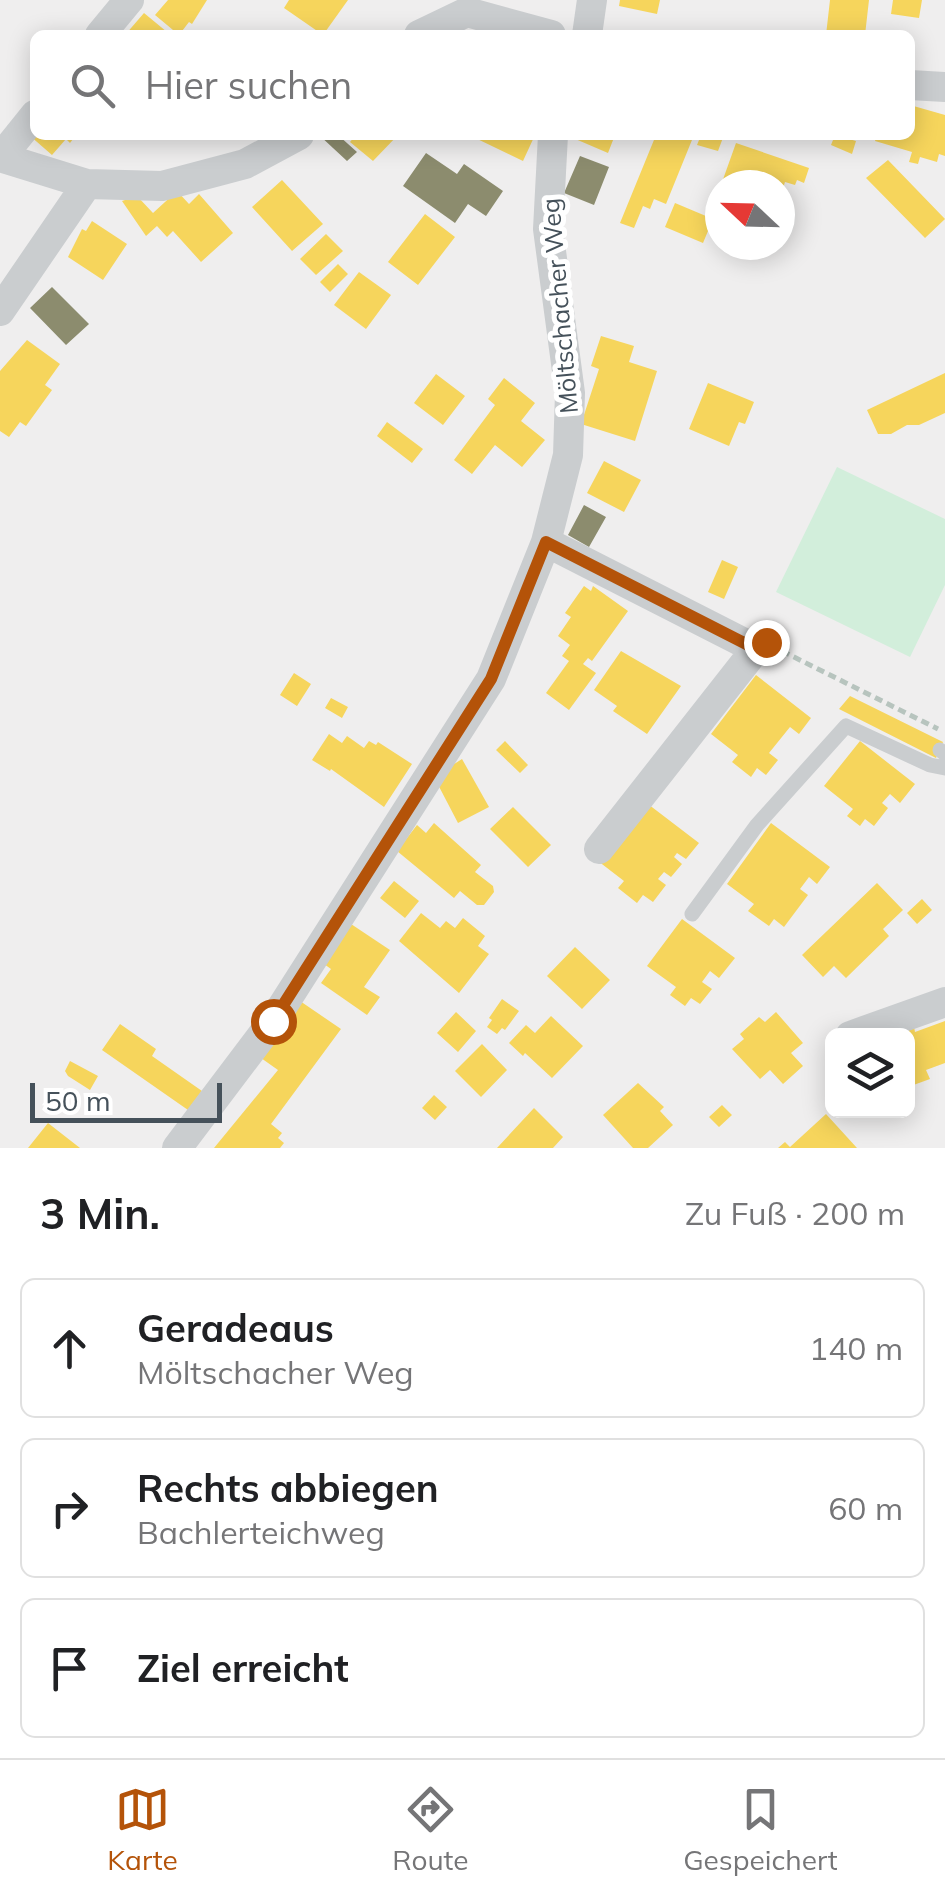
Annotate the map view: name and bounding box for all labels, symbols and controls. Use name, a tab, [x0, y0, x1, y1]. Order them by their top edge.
search box	[30, 30, 915, 140]
icon: search	[65, 58, 120, 113]
text: Hier suchen	[145, 61, 352, 109]
north arrow	[705, 170, 795, 260]
street label: Möltschacher Weg	[534, 197, 584, 415]
route end	[744, 620, 790, 666]
route start	[251, 999, 297, 1045]
map controls	[825, 1028, 915, 1118]
button: layers	[825, 1028, 915, 1118]
scale bar	[30, 1078, 222, 1122]
text: 50 m	[45, 1083, 111, 1118]
text: 3 Min.	[40, 1187, 160, 1240]
text: Zu Fuß · 200 m	[685, 1193, 905, 1233]
text: Geradeaus	[137, 1304, 334, 1352]
icon: ahead	[42, 1321, 97, 1376]
text: 140 m	[809, 1328, 903, 1368]
text: Möltschacher Weg	[137, 1352, 414, 1392]
text: Rechts abbiegen	[137, 1464, 439, 1512]
icon: right	[42, 1481, 97, 1536]
text: 60 m	[828, 1488, 903, 1528]
text: Bachlerteichweg	[137, 1512, 385, 1552]
icon: arrive	[42, 1641, 97, 1696]
text: Ziel erreicht	[137, 1644, 349, 1692]
tab: Karte	[107, 1782, 178, 1877]
tab: Route	[392, 1782, 468, 1877]
tab: Gespeichert	[683, 1782, 838, 1877]

